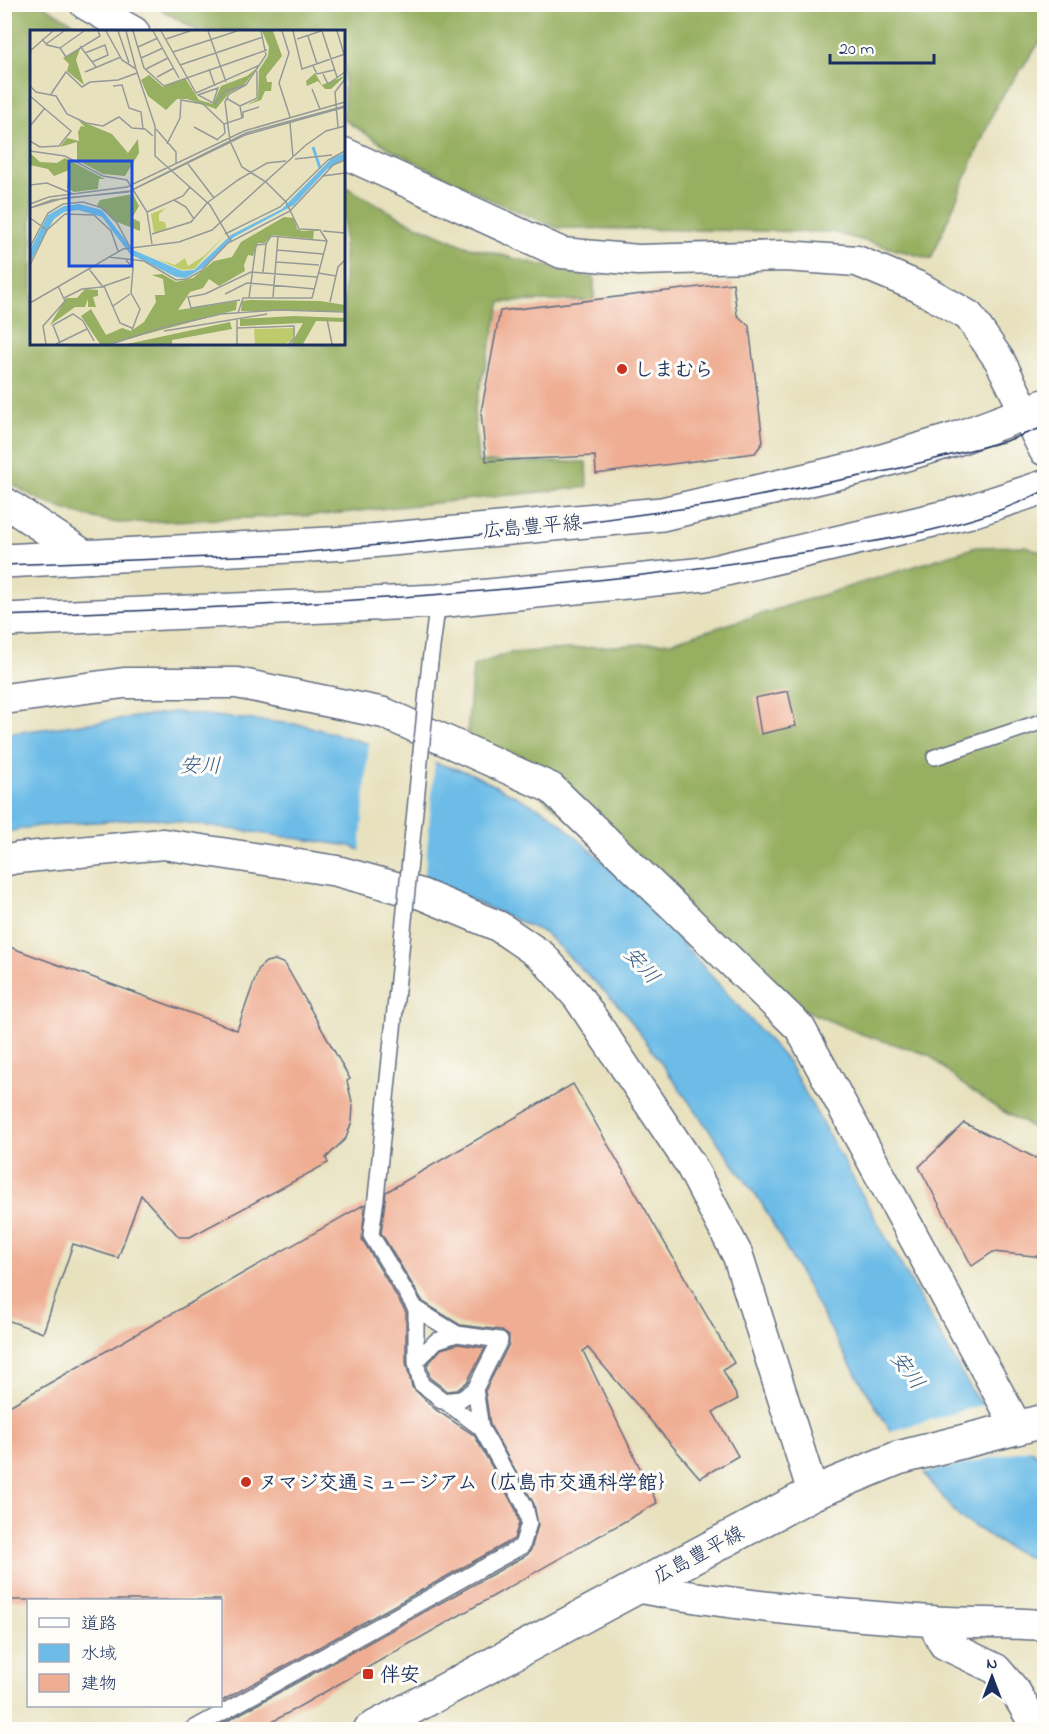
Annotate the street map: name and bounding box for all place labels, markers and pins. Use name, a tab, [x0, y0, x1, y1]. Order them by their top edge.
place label: しまむら	[634, 357, 714, 386]
marker: しまむら	[615, 362, 629, 376]
place label: ヌマジ交通ミュージアム（広島市交通科学館｝	[258, 1470, 678, 1499]
marker: ヌマジ交通ミュージアム（広島市交通科学館｝	[239, 1475, 253, 1489]
place label: 伴安	[380, 1662, 420, 1691]
marker: 伴安	[361, 1667, 375, 1681]

